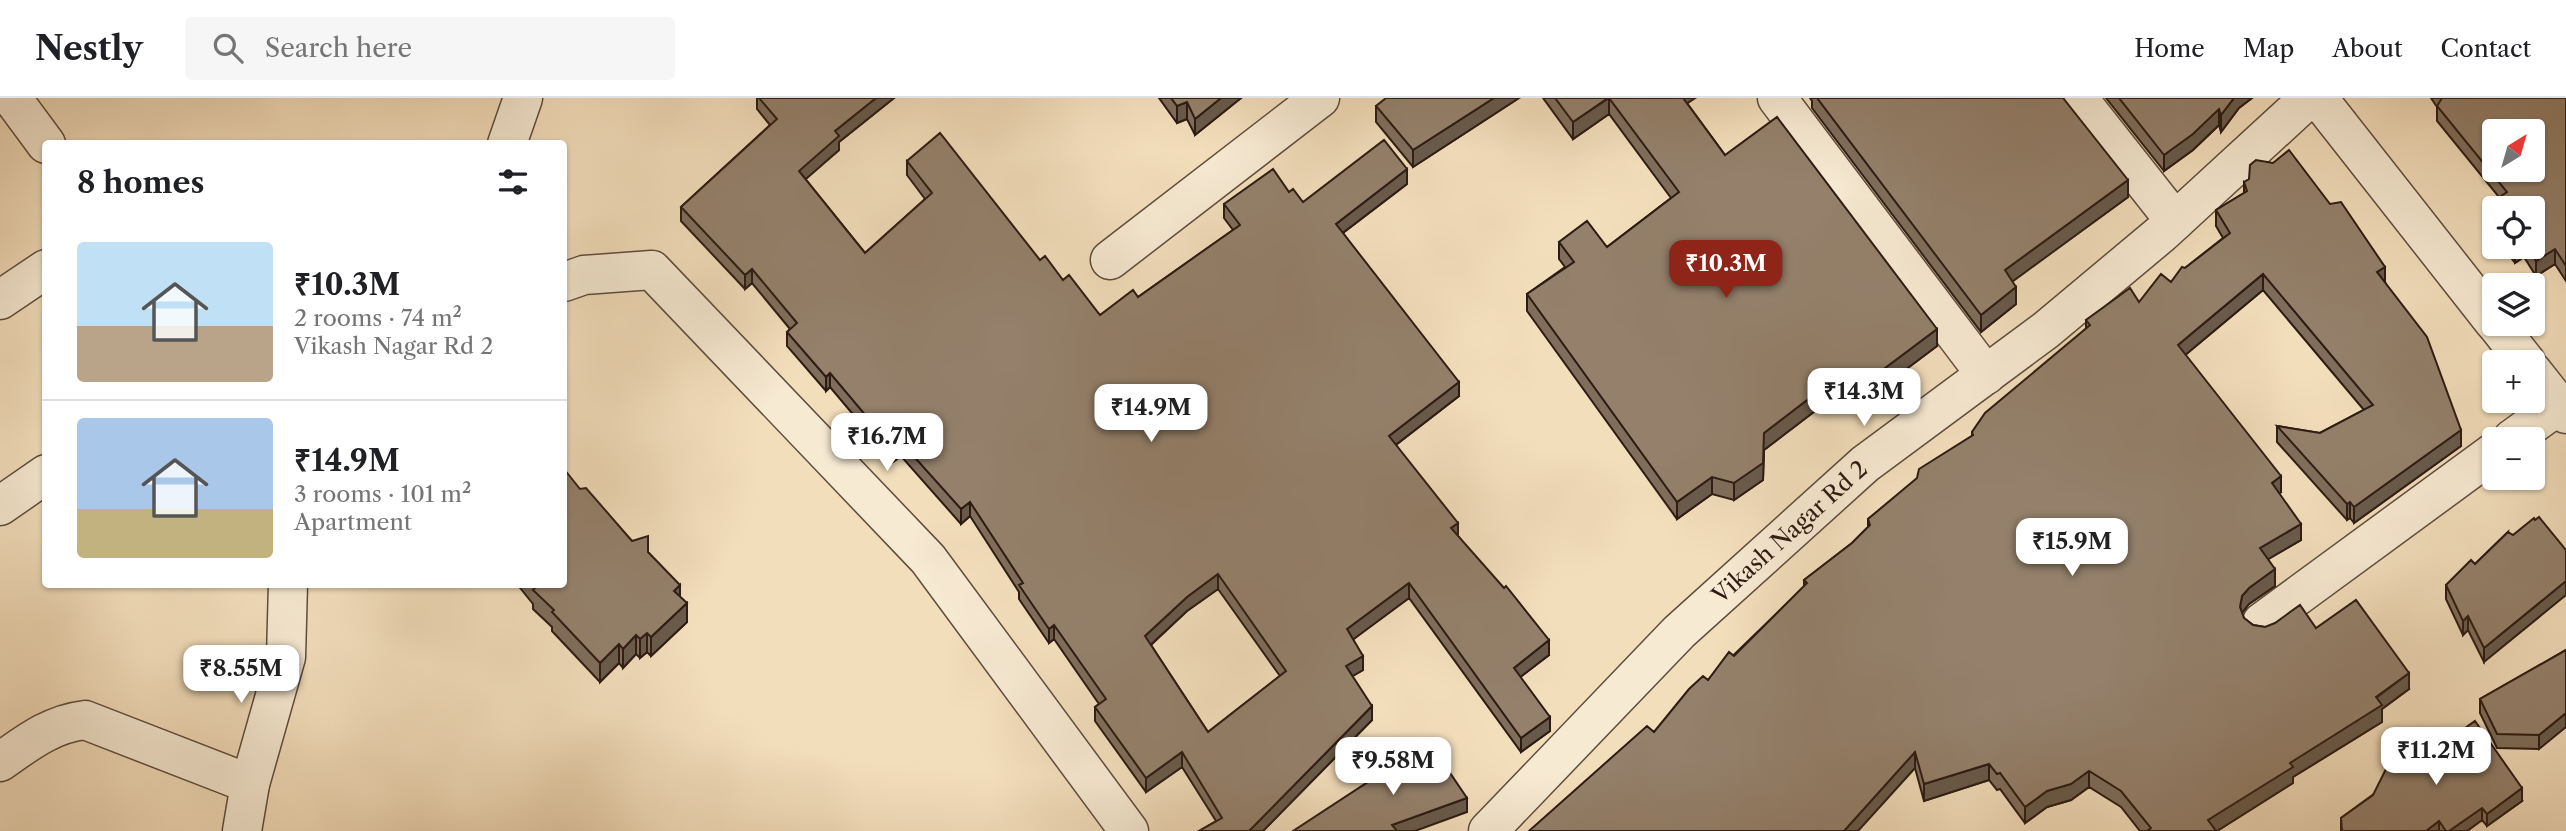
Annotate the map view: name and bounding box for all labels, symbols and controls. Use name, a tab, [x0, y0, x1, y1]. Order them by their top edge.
search box	[185, 17, 675, 80]
text: Nestly	[35, 28, 143, 69]
icon: search	[209, 29, 247, 67]
text: Search here	[265, 32, 412, 64]
text: Home	[2134, 34, 2205, 63]
text: Map	[2243, 34, 2294, 63]
text: About	[2332, 34, 2403, 63]
text: Contact	[2441, 34, 2531, 63]
north arrow	[2482, 119, 2544, 182]
map controls	[2482, 119, 2545, 490]
icon: filters	[494, 163, 532, 201]
text: 8 homes	[77, 164, 204, 201]
button: locate	[2482, 196, 2545, 259]
pin: ₹10.3M	[1669, 240, 1783, 300]
text: ₹10.3M	[1685, 249, 1767, 277]
text: ₹10.3M	[294, 266, 400, 303]
icon: home	[133, 270, 217, 354]
button: layers	[2482, 273, 2545, 336]
text: 2 rooms · 74 m²	[294, 304, 462, 332]
text: Vikash Nagar Rd 2	[294, 332, 493, 360]
button: +	[2482, 350, 2545, 413]
pin: ₹14.3M	[1807, 368, 1921, 428]
text: ₹14.3M	[1824, 377, 1904, 405]
pin: ₹14.9M	[1094, 384, 1208, 444]
text: ₹14.9M	[1110, 393, 1192, 421]
pin: ₹16.7M	[830, 414, 944, 473]
text: ₹16.7M	[847, 422, 927, 450]
button: −	[2482, 427, 2545, 490]
text: ₹14.9M	[294, 442, 400, 479]
icon: home	[133, 446, 217, 530]
street label: Vikash Nagar Rd 2	[1706, 455, 1873, 610]
text: 3 rooms · 101 m²	[294, 480, 471, 508]
text: Apartment	[294, 508, 412, 536]
pin: ₹15.9M	[2015, 518, 2129, 578]
text: ₹15.9M	[2032, 527, 2112, 555]
pin: ₹8.55M	[184, 646, 298, 705]
text: ₹8.55M	[199, 654, 283, 682]
pin: ₹11.2M	[2379, 728, 2493, 787]
text: ₹11.2M	[2397, 736, 2475, 764]
pin: ₹9.58M	[1336, 738, 1450, 797]
text: ₹9.58M	[1351, 746, 1435, 774]

